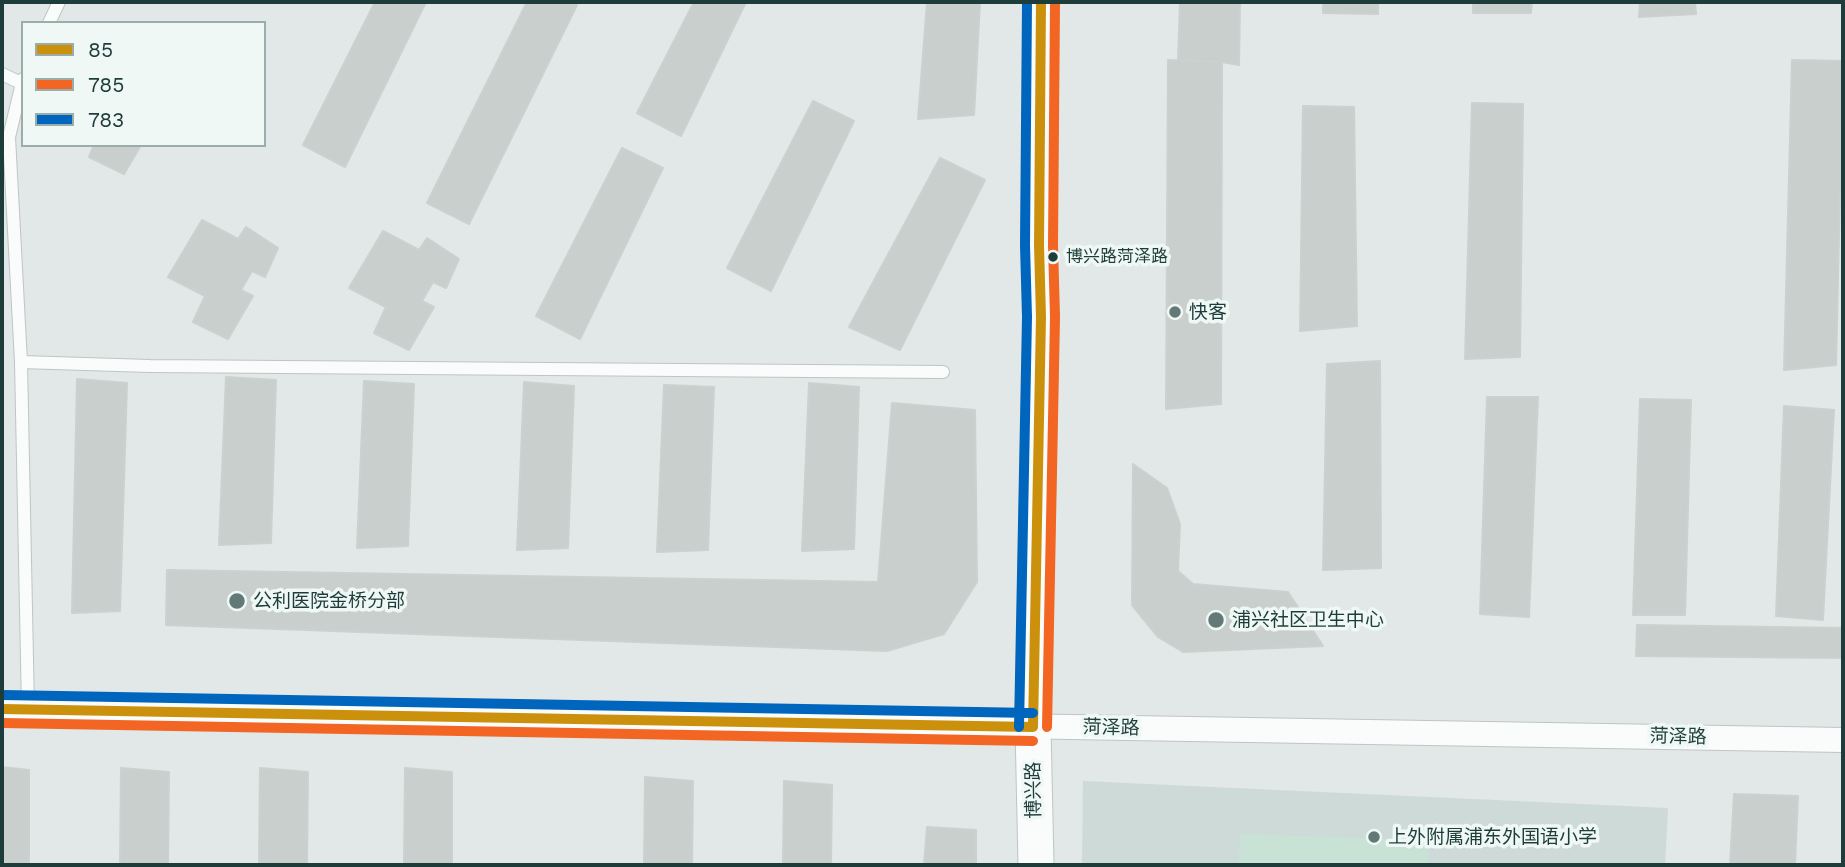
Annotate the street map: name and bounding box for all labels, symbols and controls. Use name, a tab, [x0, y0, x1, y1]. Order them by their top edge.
legend	[21, 21, 266, 147]
text: 85	[88, 37, 113, 62]
text: 785	[88, 72, 125, 97]
text: 783	[88, 107, 124, 132]
place label: 博兴路菏泽路	[1066, 247, 1168, 267]
marker: 博兴路菏泽路	[1046, 250, 1060, 264]
place label: 快客	[1189, 301, 1227, 323]
marker: 快客	[1167, 304, 1183, 320]
place label: 公利医院金桥分部	[253, 590, 405, 612]
marker: 公利医院金桥分部	[227, 591, 247, 611]
place label: 浦兴社区卫生中心	[1232, 609, 1384, 631]
marker: 浦兴社区卫生中心	[1206, 610, 1226, 630]
street label: 菏泽路	[1082, 716, 1140, 740]
street label: 菏泽路	[1649, 725, 1707, 749]
street label: 博兴路	[1022, 761, 1046, 819]
place label: 上外附属浦东外国语小学	[1388, 826, 1597, 848]
marker: 上外附属浦东外国语小学	[1366, 829, 1382, 845]

